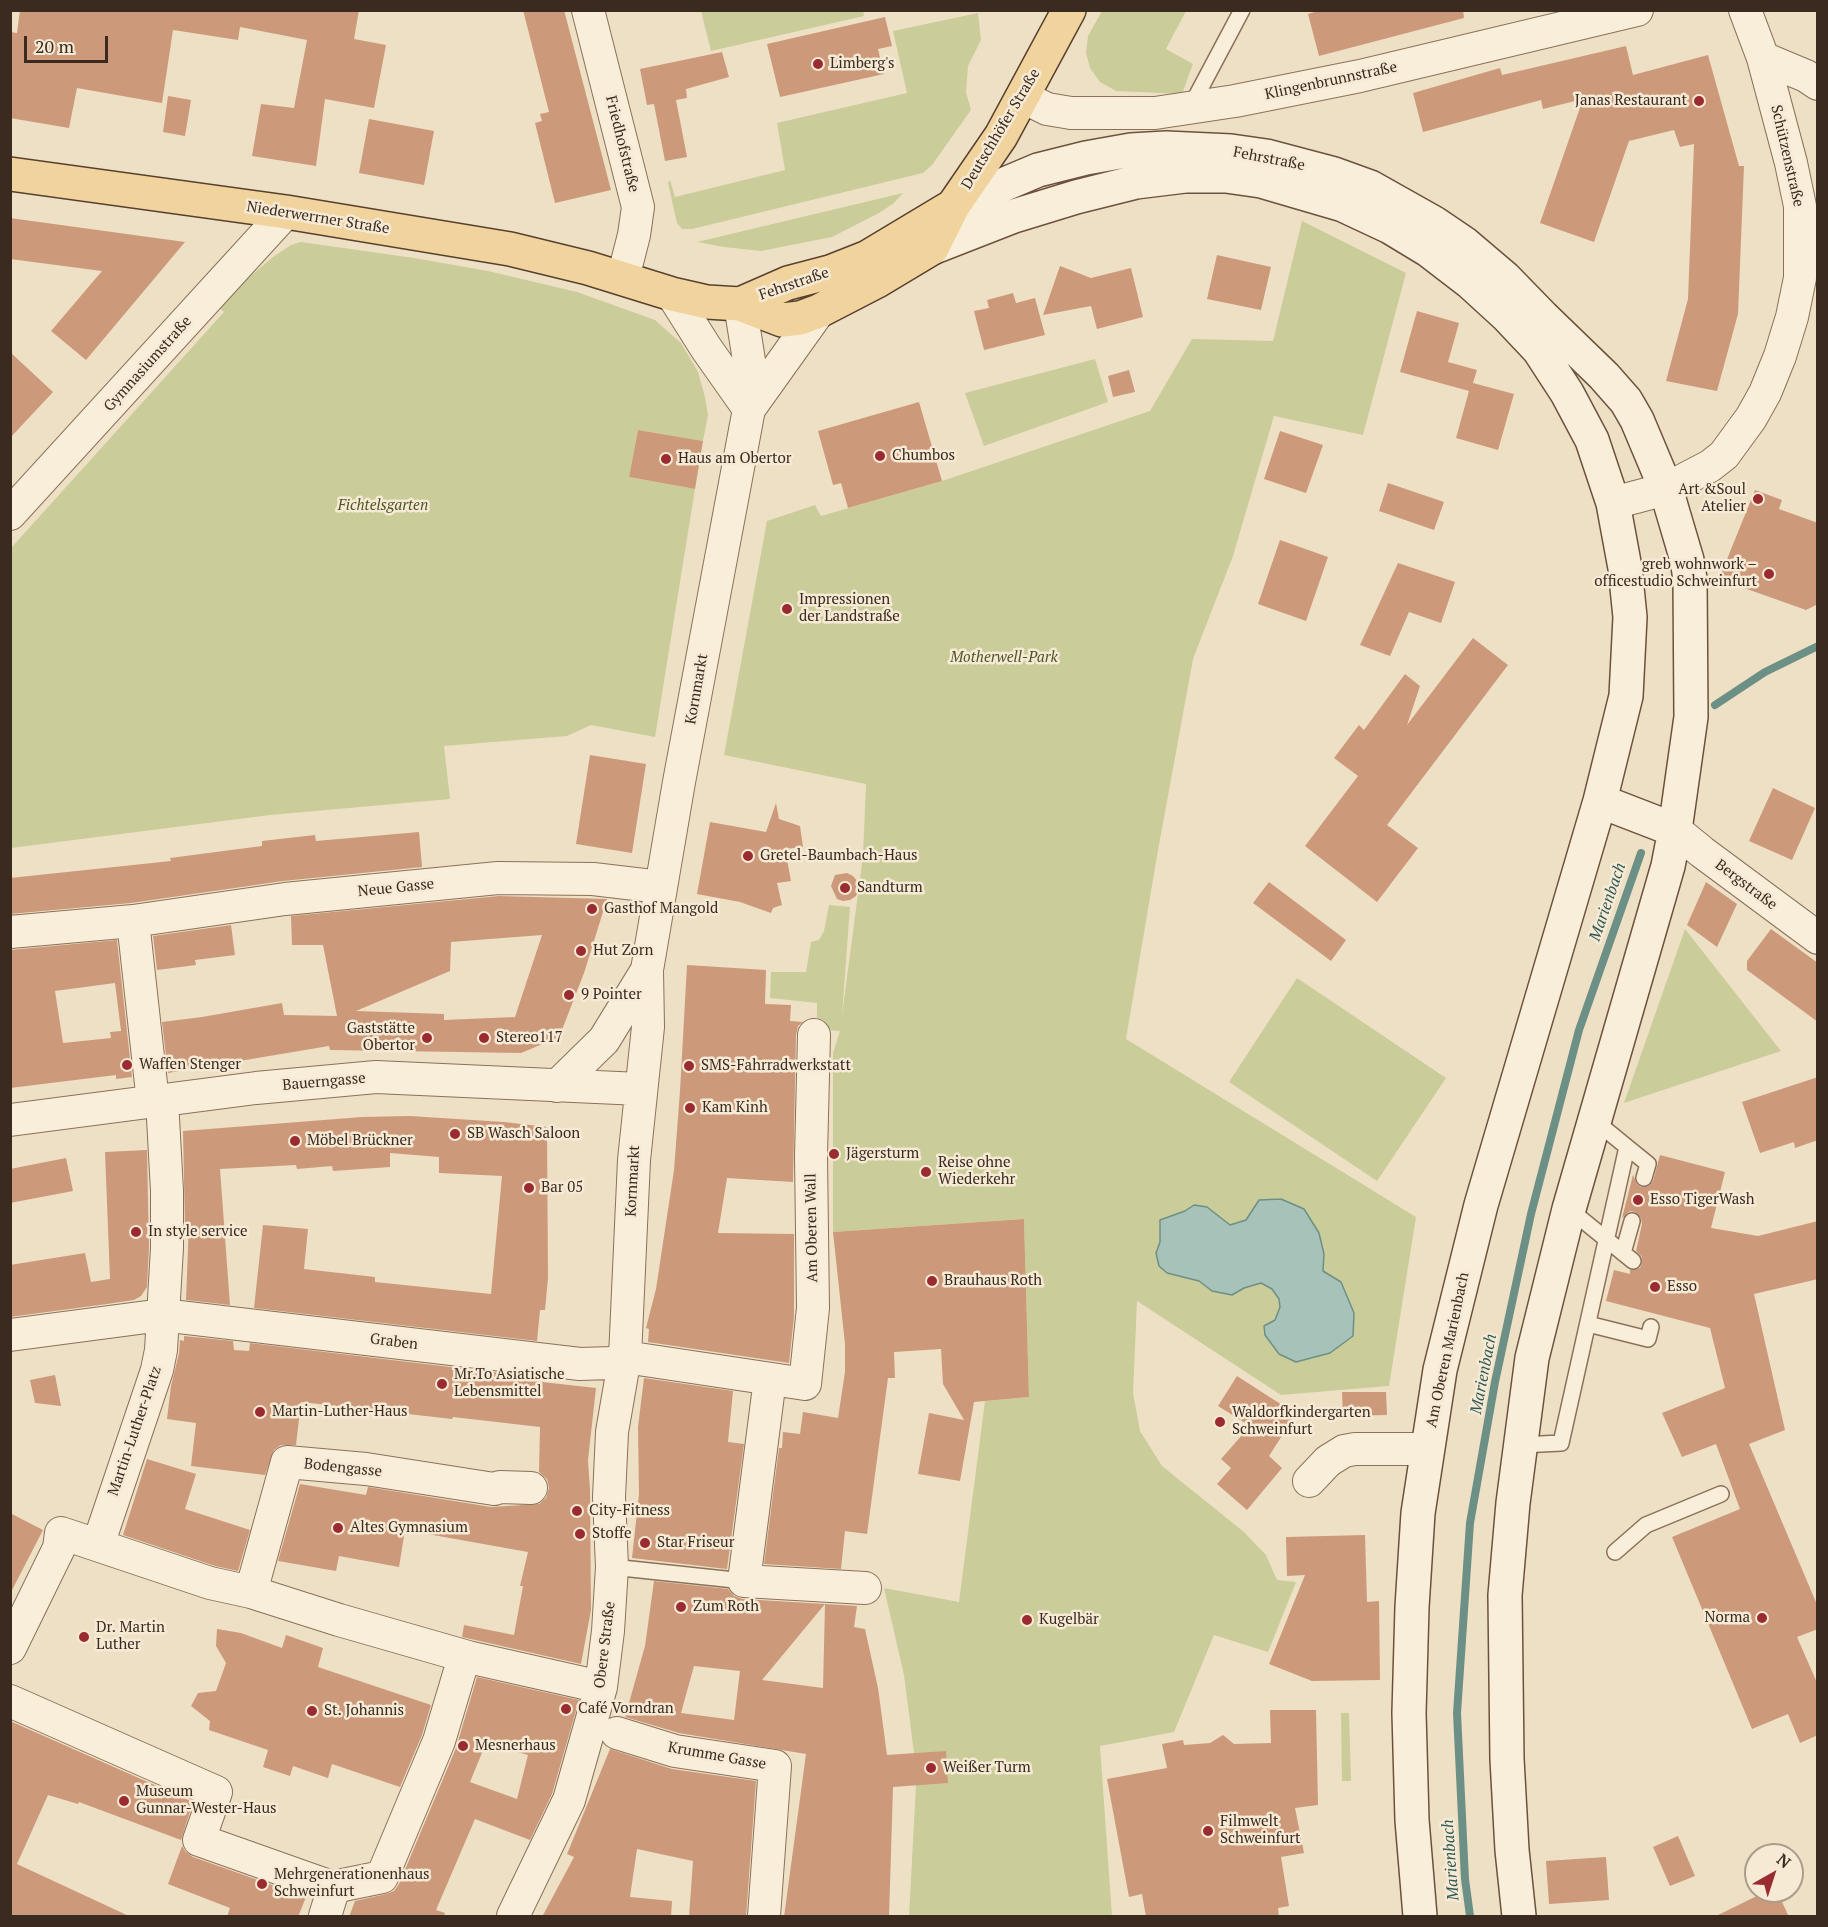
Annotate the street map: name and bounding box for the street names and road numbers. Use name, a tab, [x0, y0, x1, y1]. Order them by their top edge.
street label: Klingenbrunnstraße	[1263, 58, 1399, 104]
street label: Deutschhöfer Straße	[958, 65, 1044, 193]
street label: Friedhofstraße	[601, 94, 643, 194]
street label: Schützenstraße	[1767, 103, 1807, 209]
street label: Fehrstraße	[1232, 143, 1306, 175]
street label: Niederwerrner Straße	[245, 198, 391, 238]
street label: Fehrstraße	[757, 264, 831, 304]
street label: Gymnasiumstraße	[100, 312, 196, 416]
street label: Kornmarkt	[682, 652, 712, 726]
street label: Bergstraße	[1711, 856, 1781, 914]
street label: Neue Gasse	[357, 875, 435, 901]
street label: Bauerngasse	[282, 1069, 366, 1095]
street label: Kornmarkt	[622, 1145, 644, 1217]
street label: Am Oberen Wall	[802, 1173, 822, 1283]
street label: Am Oberen Marienbach	[1423, 1271, 1473, 1429]
street label: Graben	[369, 1330, 419, 1354]
street label: Martin-Luther-Platz	[104, 1364, 166, 1498]
street label: Bodengasse	[303, 1455, 383, 1481]
street label: Obere Straße	[591, 1600, 619, 1690]
street label: Krumme Gasse	[666, 1738, 768, 1774]

